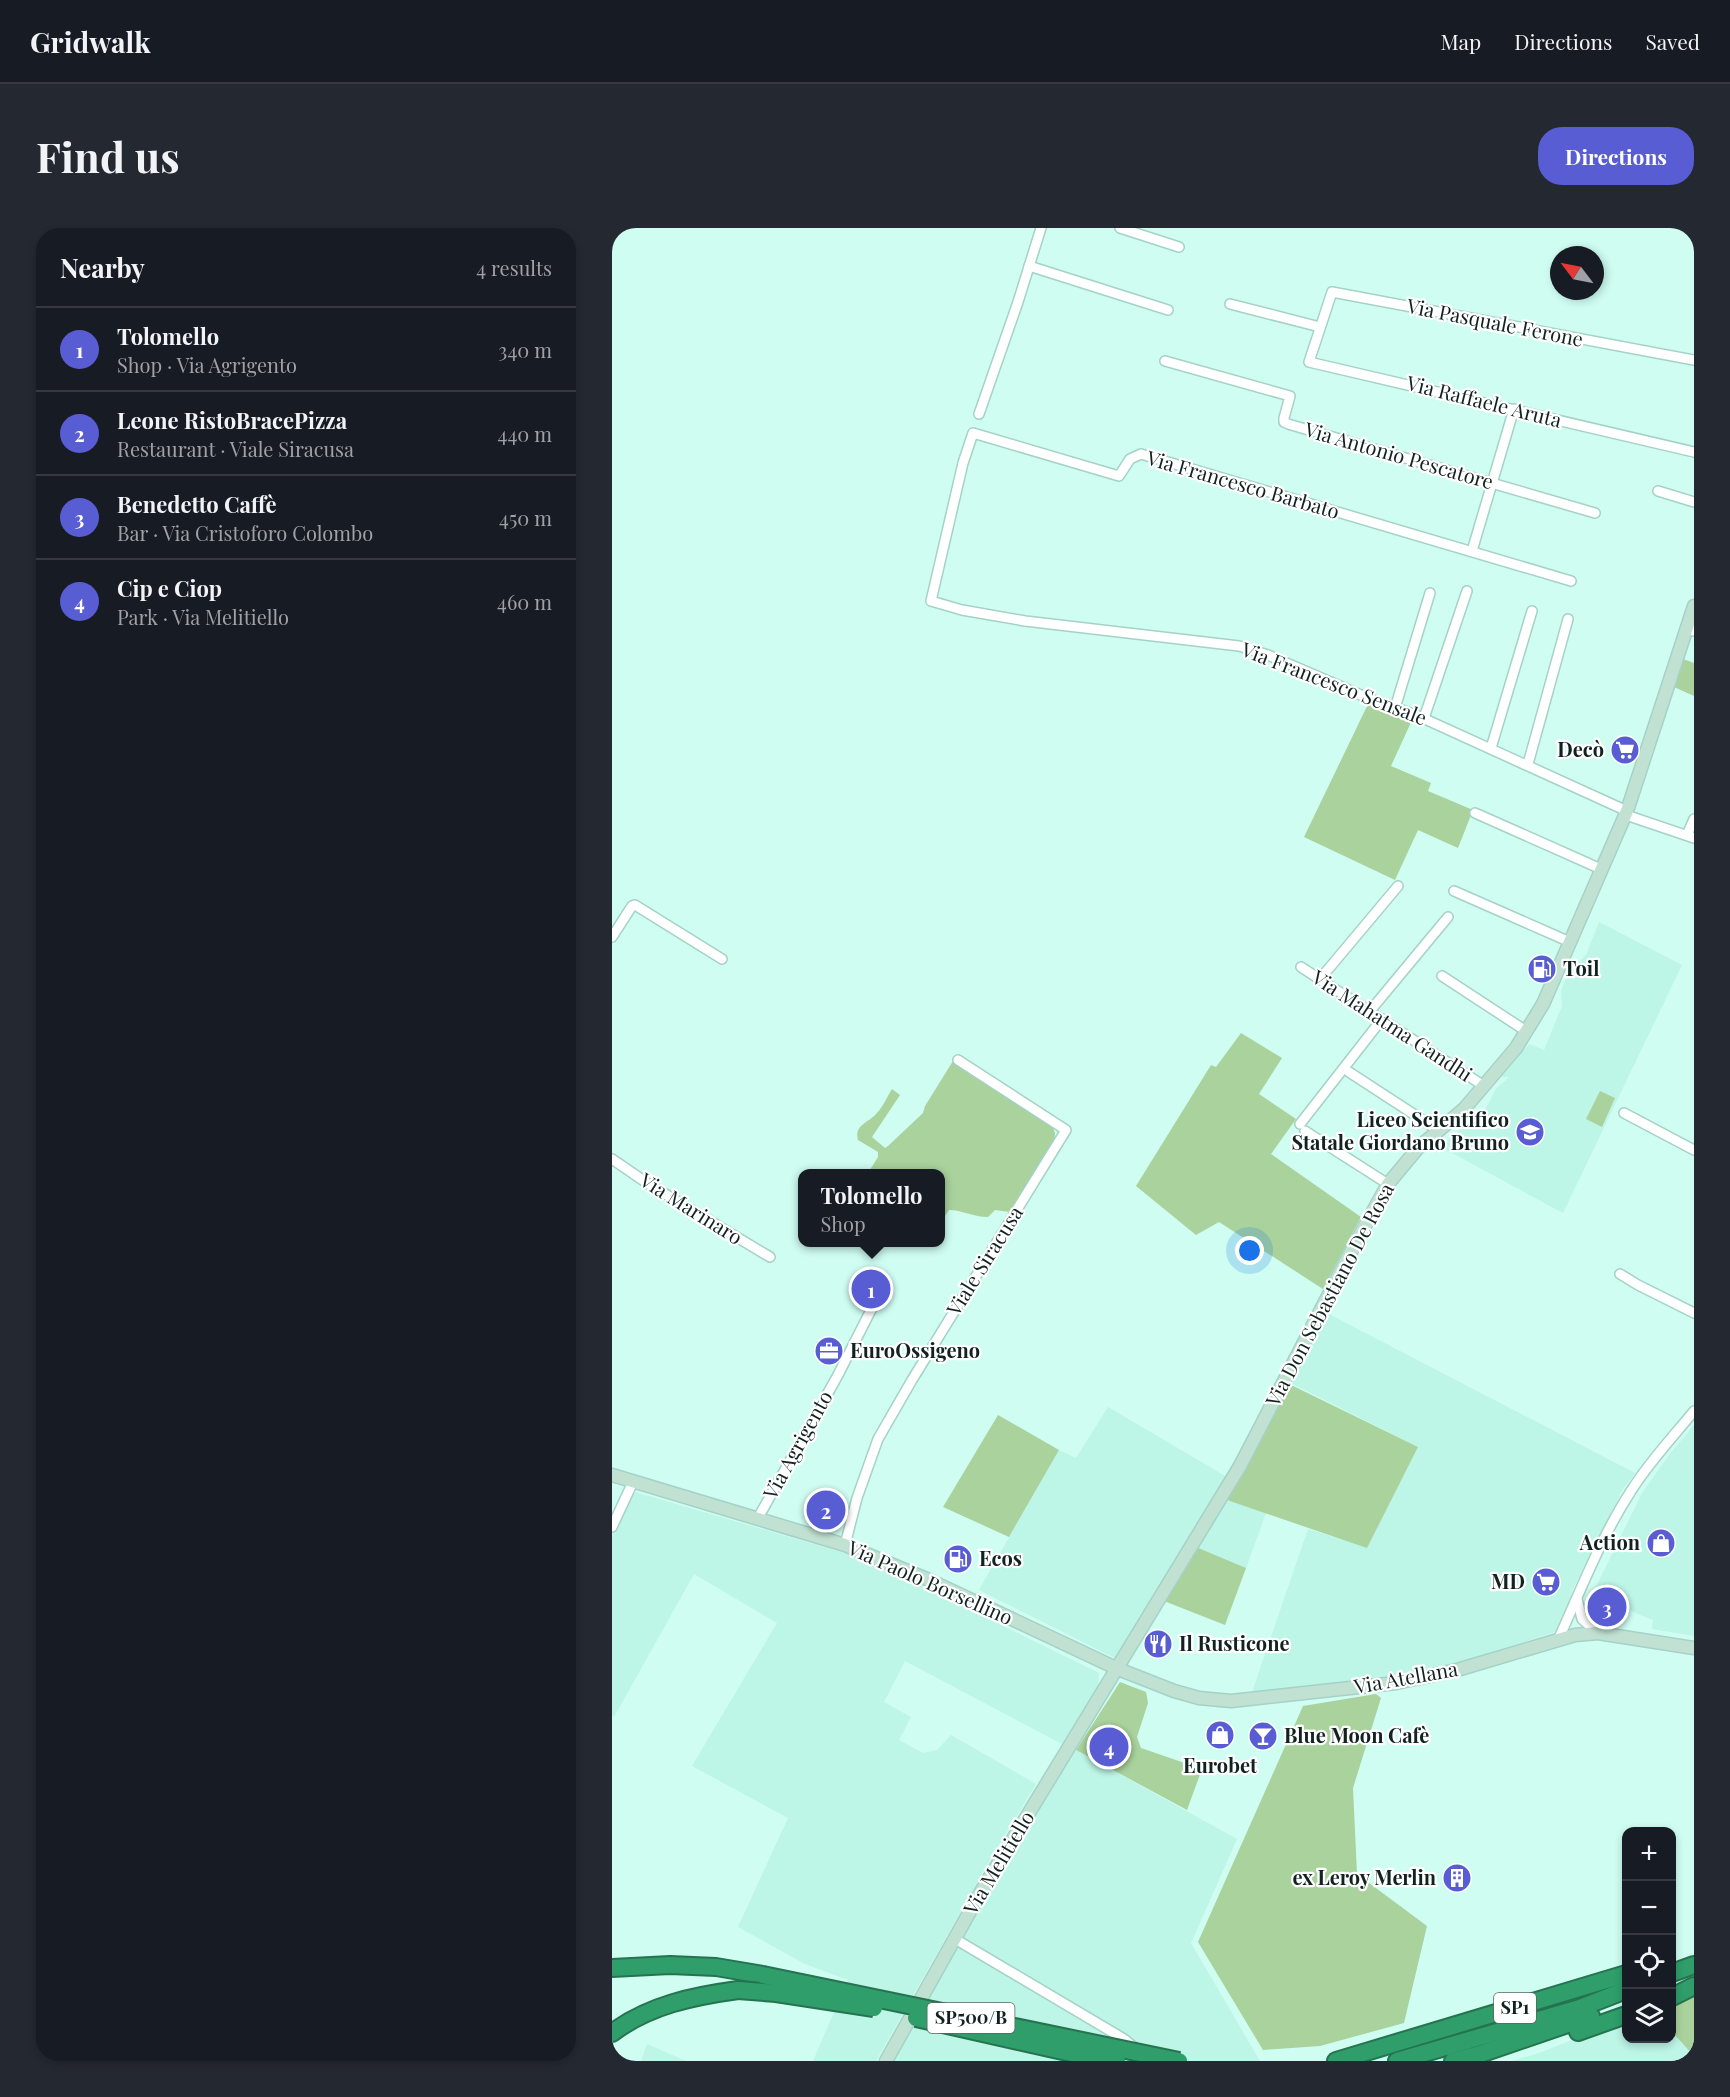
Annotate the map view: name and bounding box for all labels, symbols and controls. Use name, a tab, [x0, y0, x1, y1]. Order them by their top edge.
text: Gridwalk	[30, 23, 151, 60]
text: Map	[1440, 27, 1481, 55]
text: Directions	[1514, 27, 1612, 55]
text: Saved	[1645, 27, 1700, 55]
button: Directions	[1538, 127, 1694, 185]
text: Find us	[36, 128, 180, 184]
north arrow	[1550, 246, 1604, 300]
text: Nearby	[60, 250, 145, 285]
text: 4 results	[476, 254, 552, 281]
street label: Via Pasquale Ferone	[1404, 291, 1586, 352]
text: Tolomello	[117, 321, 219, 351]
text: 1	[76, 336, 83, 363]
text: 340 m	[498, 336, 552, 363]
text: Shop · Via Agrigento	[117, 351, 297, 378]
street label: Via Raffaele Aruta	[1403, 368, 1565, 433]
text: Leone RistoBracePizza	[117, 405, 347, 435]
street label: Via Antonio Pescatore	[1301, 414, 1497, 494]
text: 2	[74, 420, 85, 447]
text: 440 m	[498, 420, 552, 447]
text: Restaurant · Viale Siracusa	[117, 435, 354, 462]
street label: Via Francesco Barbato	[1143, 443, 1343, 524]
text: Benedetto Caffè	[117, 489, 277, 519]
text: 3	[75, 504, 84, 531]
text: 450 m	[499, 504, 552, 531]
text: Bar · Via Cristoforo Colombo	[117, 519, 373, 546]
text: Cip e Ciop	[117, 573, 222, 603]
text: 4	[74, 588, 85, 615]
text: 460 m	[497, 588, 552, 615]
text: Park · Via Melitiello	[117, 603, 289, 630]
street label: Via Francesco Sensale	[1237, 634, 1431, 730]
supermarket icon: Decò	[1609, 734, 1641, 766]
place label: Decò	[1557, 735, 1604, 762]
fuel station icon: Toil	[1526, 953, 1558, 985]
place label: Toil	[1563, 954, 1599, 981]
street label: Via Mahatma Gandhi	[1307, 962, 1478, 1087]
place label: Liceo Scientifico Statale Giordano Bruno	[1291, 1105, 1509, 1155]
school or university icon: Liceo Scientifico Statale Giordano Bruno	[1514, 1116, 1546, 1148]
street label: Via Marinaro	[635, 1165, 748, 1250]
popup	[798, 1169, 945, 1247]
street label: Via Don Sebastiano De Rosa	[1258, 1178, 1399, 1412]
text: Tolomello	[820, 1180, 923, 1210]
street label: Viale Siracusa	[939, 1200, 1028, 1321]
text: Shop	[820, 1210, 866, 1237]
your location	[1235, 1236, 1264, 1265]
pin: 1	[852, 1266, 890, 1312]
office icon: EuroOssigeno	[813, 1335, 845, 1367]
place label: EuroOssigeno	[850, 1336, 980, 1363]
street label: Via Agrigento	[755, 1385, 838, 1504]
pin: 2	[806, 1488, 846, 1532]
shop icon: Action	[1645, 1527, 1677, 1559]
place label: Action	[1579, 1528, 1641, 1555]
street label: Via Paolo Borsellino	[843, 1533, 1017, 1630]
fuel station icon: Ecos	[942, 1543, 974, 1575]
place label: Ecos	[979, 1544, 1022, 1571]
supermarket icon: MD	[1530, 1566, 1562, 1598]
place label: MD	[1491, 1567, 1525, 1594]
pin: 3	[1588, 1584, 1626, 1630]
restaurant icon: Il Rusticone	[1142, 1628, 1174, 1660]
place label: Il Rusticone	[1179, 1629, 1290, 1656]
street label: Via Atellana	[1351, 1654, 1460, 1699]
shop icon: Eurobet	[1204, 1719, 1236, 1751]
bar icon: Blue Moon Cafè	[1247, 1720, 1279, 1752]
place label: Blue Moon Cafè	[1284, 1721, 1429, 1748]
pin: 4	[1090, 1724, 1128, 1769]
place label: Eurobet	[1183, 1751, 1258, 1778]
street label: Via Melitiello	[956, 1805, 1039, 1920]
map controls	[1622, 1827, 1676, 2043]
button: +	[1622, 1827, 1676, 1881]
building icon: ex Leroy Merlin	[1441, 1862, 1473, 1894]
place label: ex Leroy Merlin	[1293, 1863, 1437, 1890]
button: −	[1622, 1881, 1676, 1935]
button: locate	[1622, 1935, 1676, 1989]
button: layers	[1622, 1989, 1676, 2043]
road number: SP1	[1494, 1993, 1536, 2023]
road number: SP500/B	[928, 2003, 1015, 2033]

